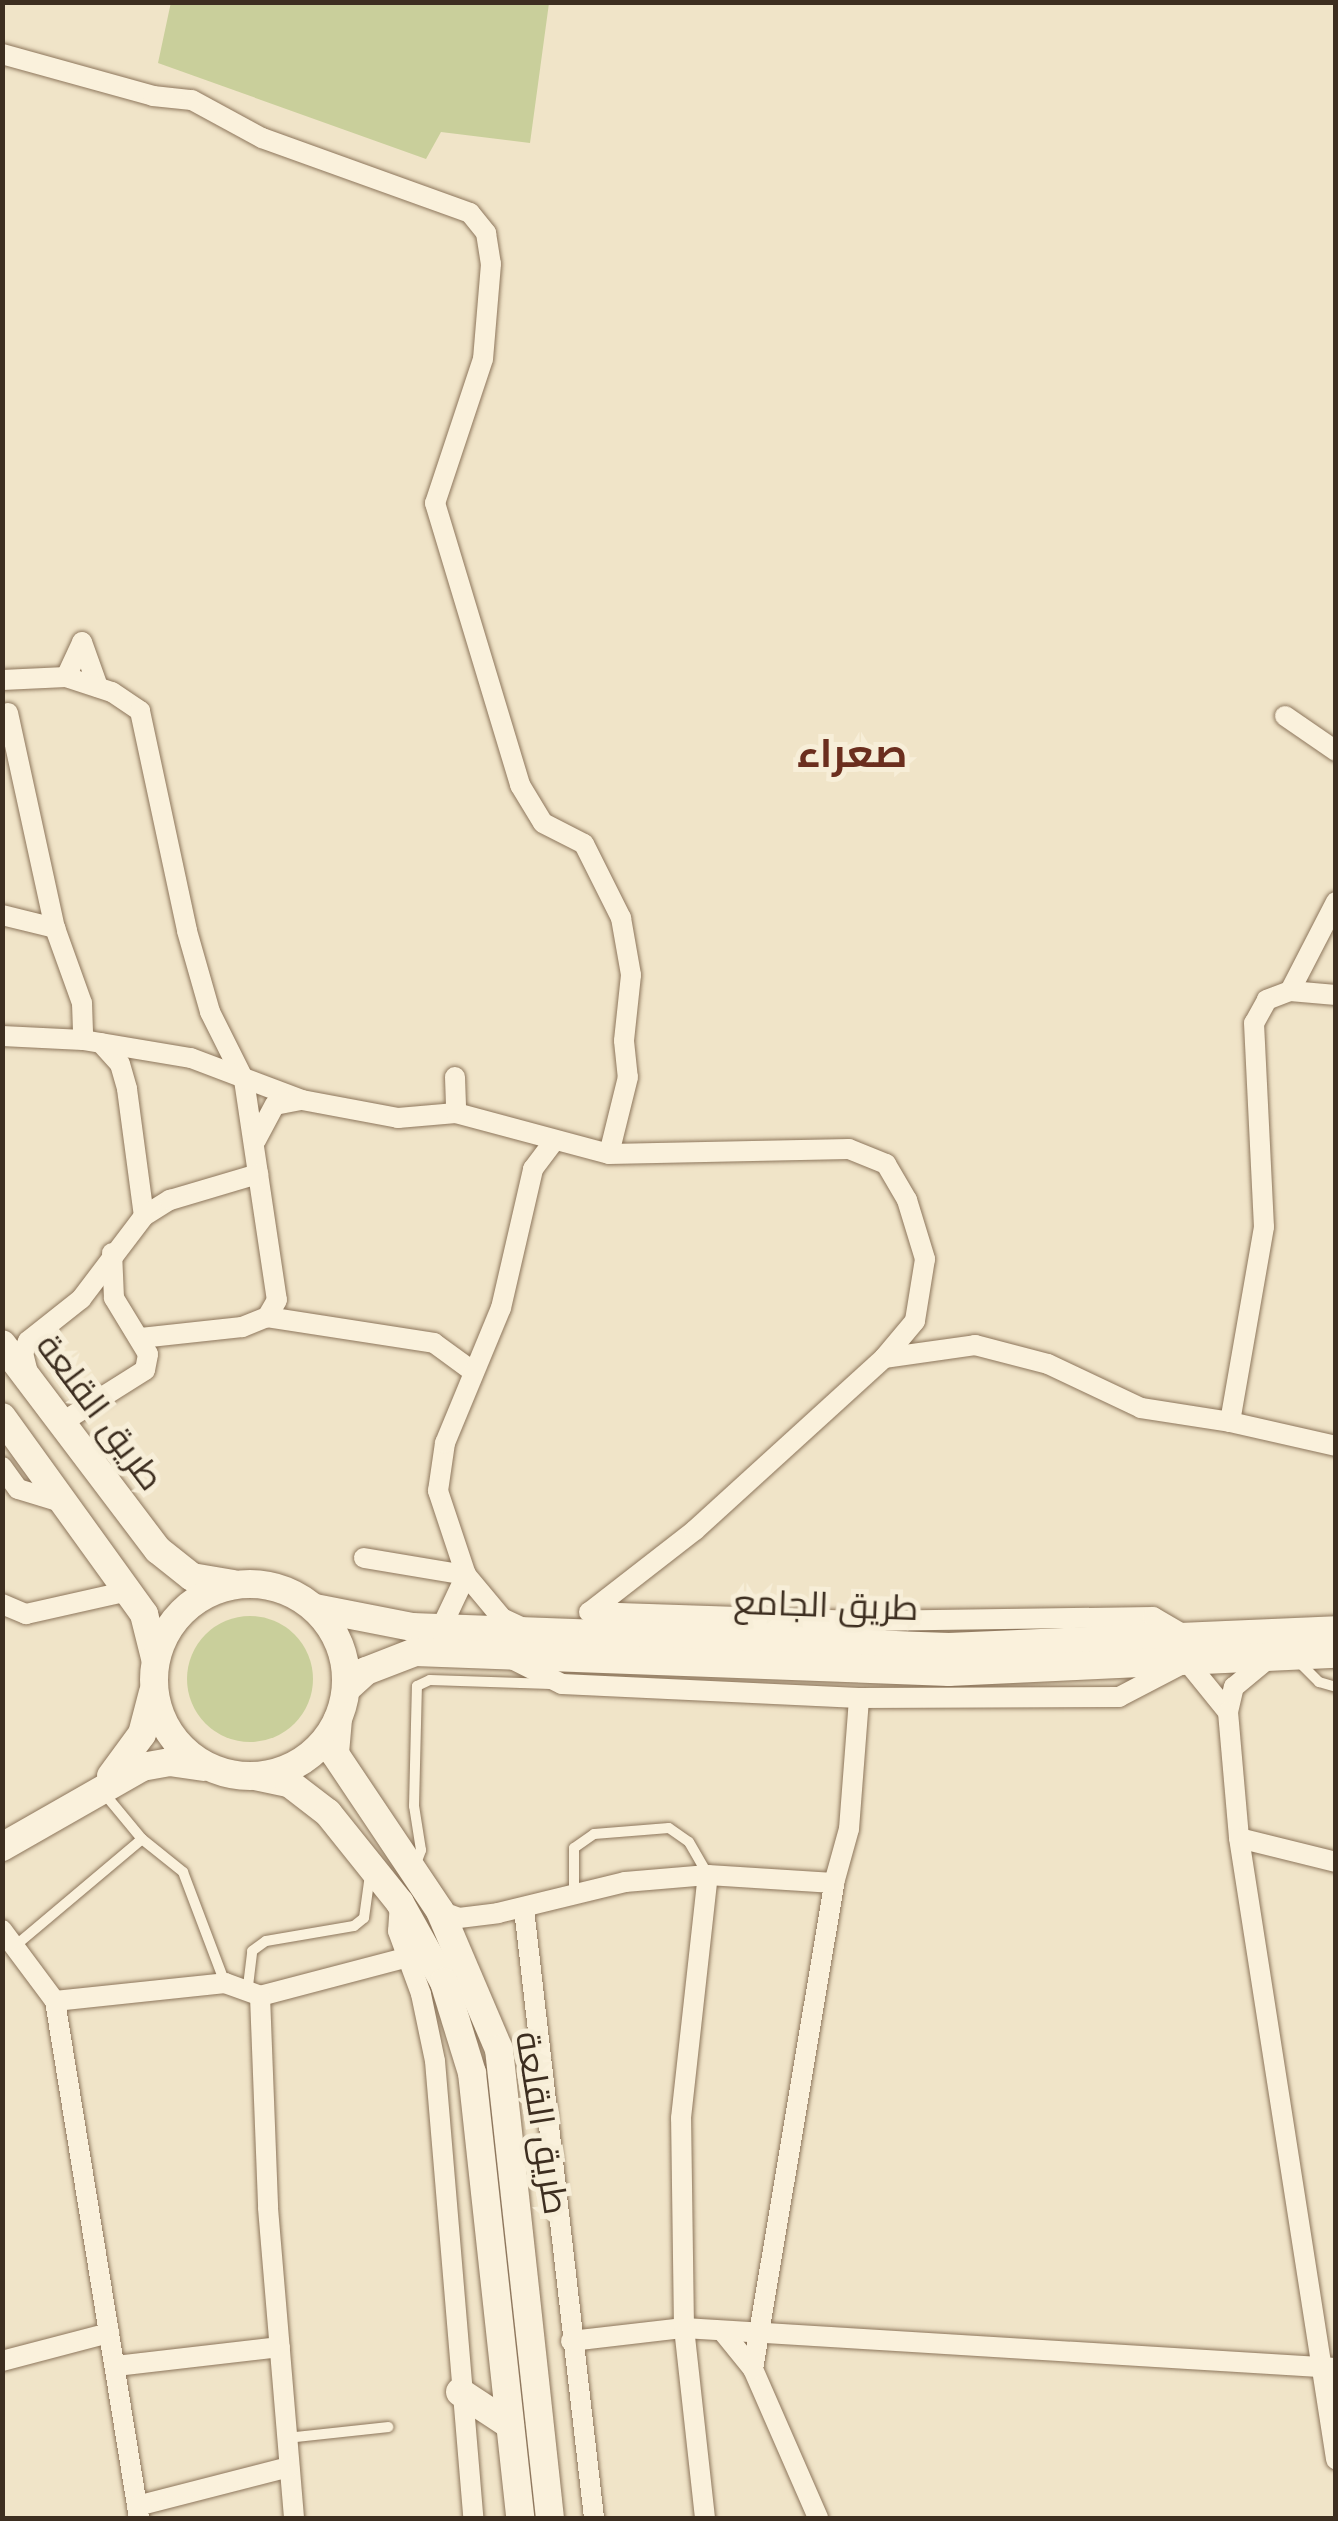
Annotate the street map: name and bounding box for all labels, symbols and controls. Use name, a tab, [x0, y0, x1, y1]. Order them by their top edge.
district label: صعراء	[797, 729, 907, 777]
street label: طريق القلعة	[28, 1326, 172, 1498]
street label: طريق الجامع	[733, 1581, 919, 1629]
street label: طريق القلعة	[507, 2029, 577, 2217]

